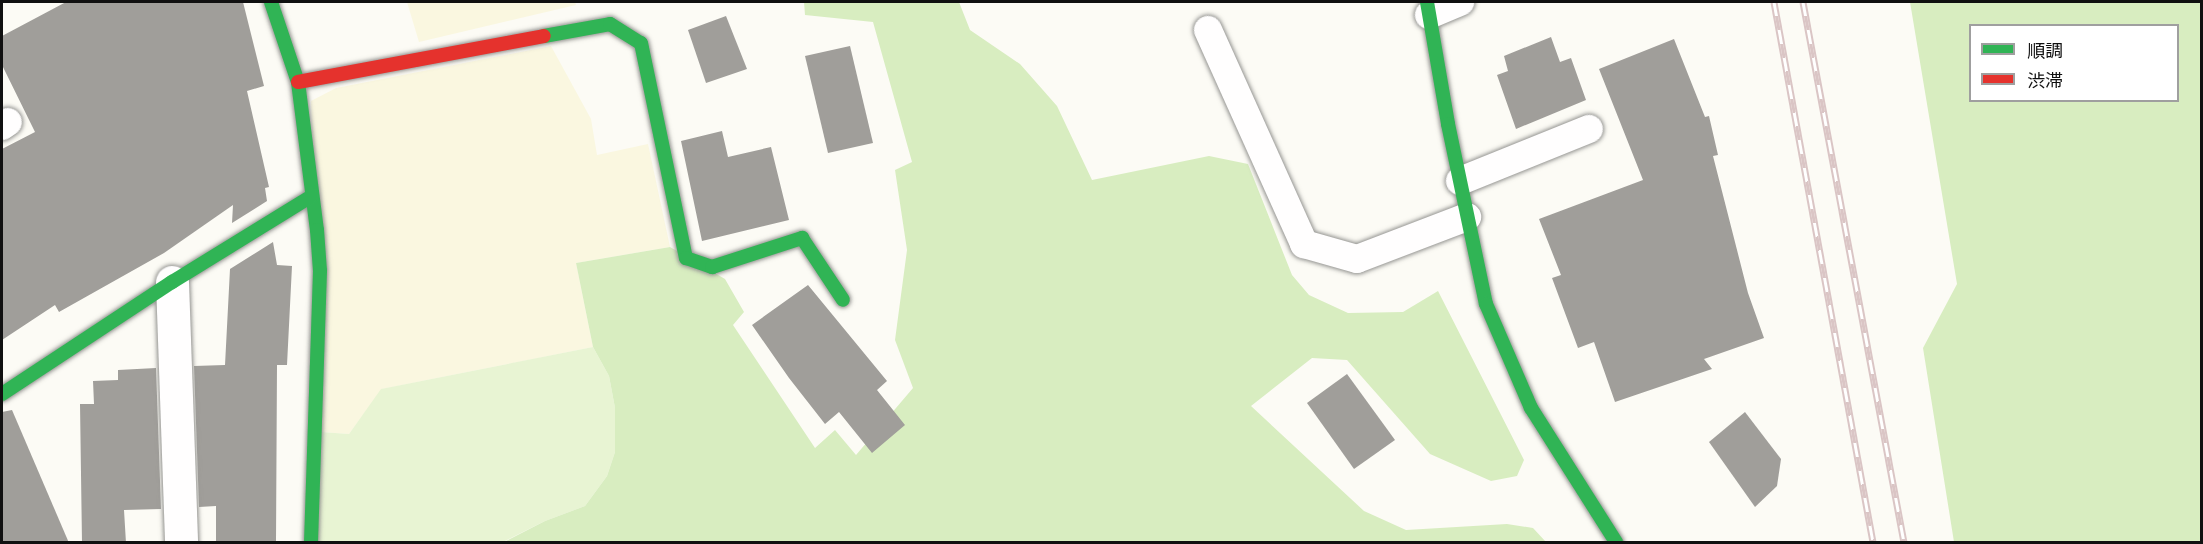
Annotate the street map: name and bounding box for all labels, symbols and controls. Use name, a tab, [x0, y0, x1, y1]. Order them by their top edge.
legend	[1969, 24, 2179, 102]
text: 順調	[2027, 39, 2063, 62]
text: 渋滞	[2027, 69, 2063, 92]

